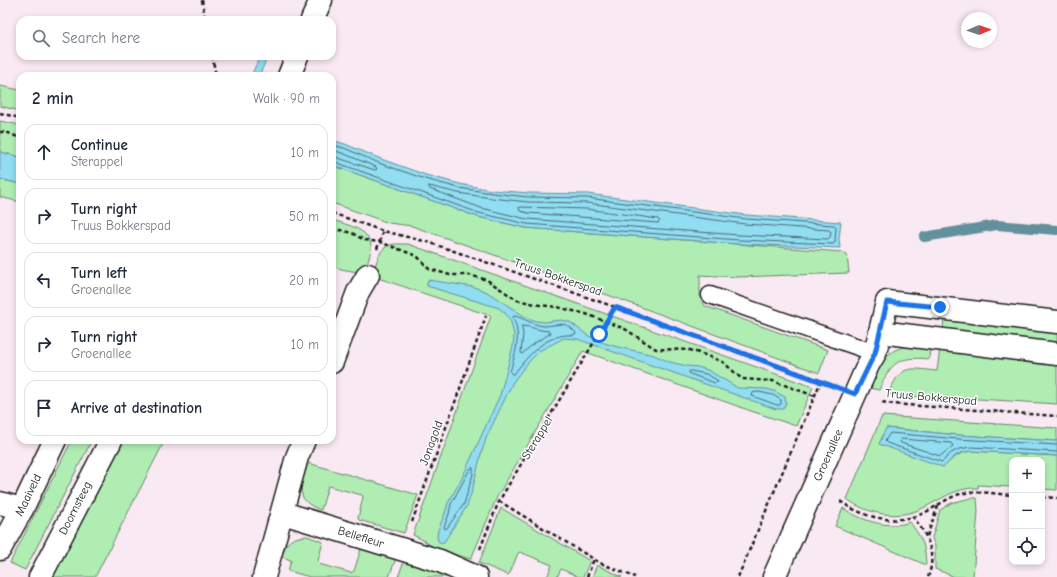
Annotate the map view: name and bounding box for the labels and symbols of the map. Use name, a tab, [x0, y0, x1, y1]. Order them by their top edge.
north arrow	[961, 12, 997, 48]
street label: Truus Bokkerspad	[512, 255, 604, 299]
route end	[931, 298, 949, 316]
route start	[590, 325, 608, 343]
street label: Truus Bokkerspad	[884, 386, 978, 408]
street label: Sterappel	[519, 414, 555, 462]
street label: Jonagold	[416, 419, 446, 467]
street label: Groenallee	[810, 427, 846, 483]
street label: Maaiveld	[12, 472, 44, 518]
street label: Doornsteeg	[56, 479, 94, 537]
street label: Bellefleur	[336, 523, 386, 551]

